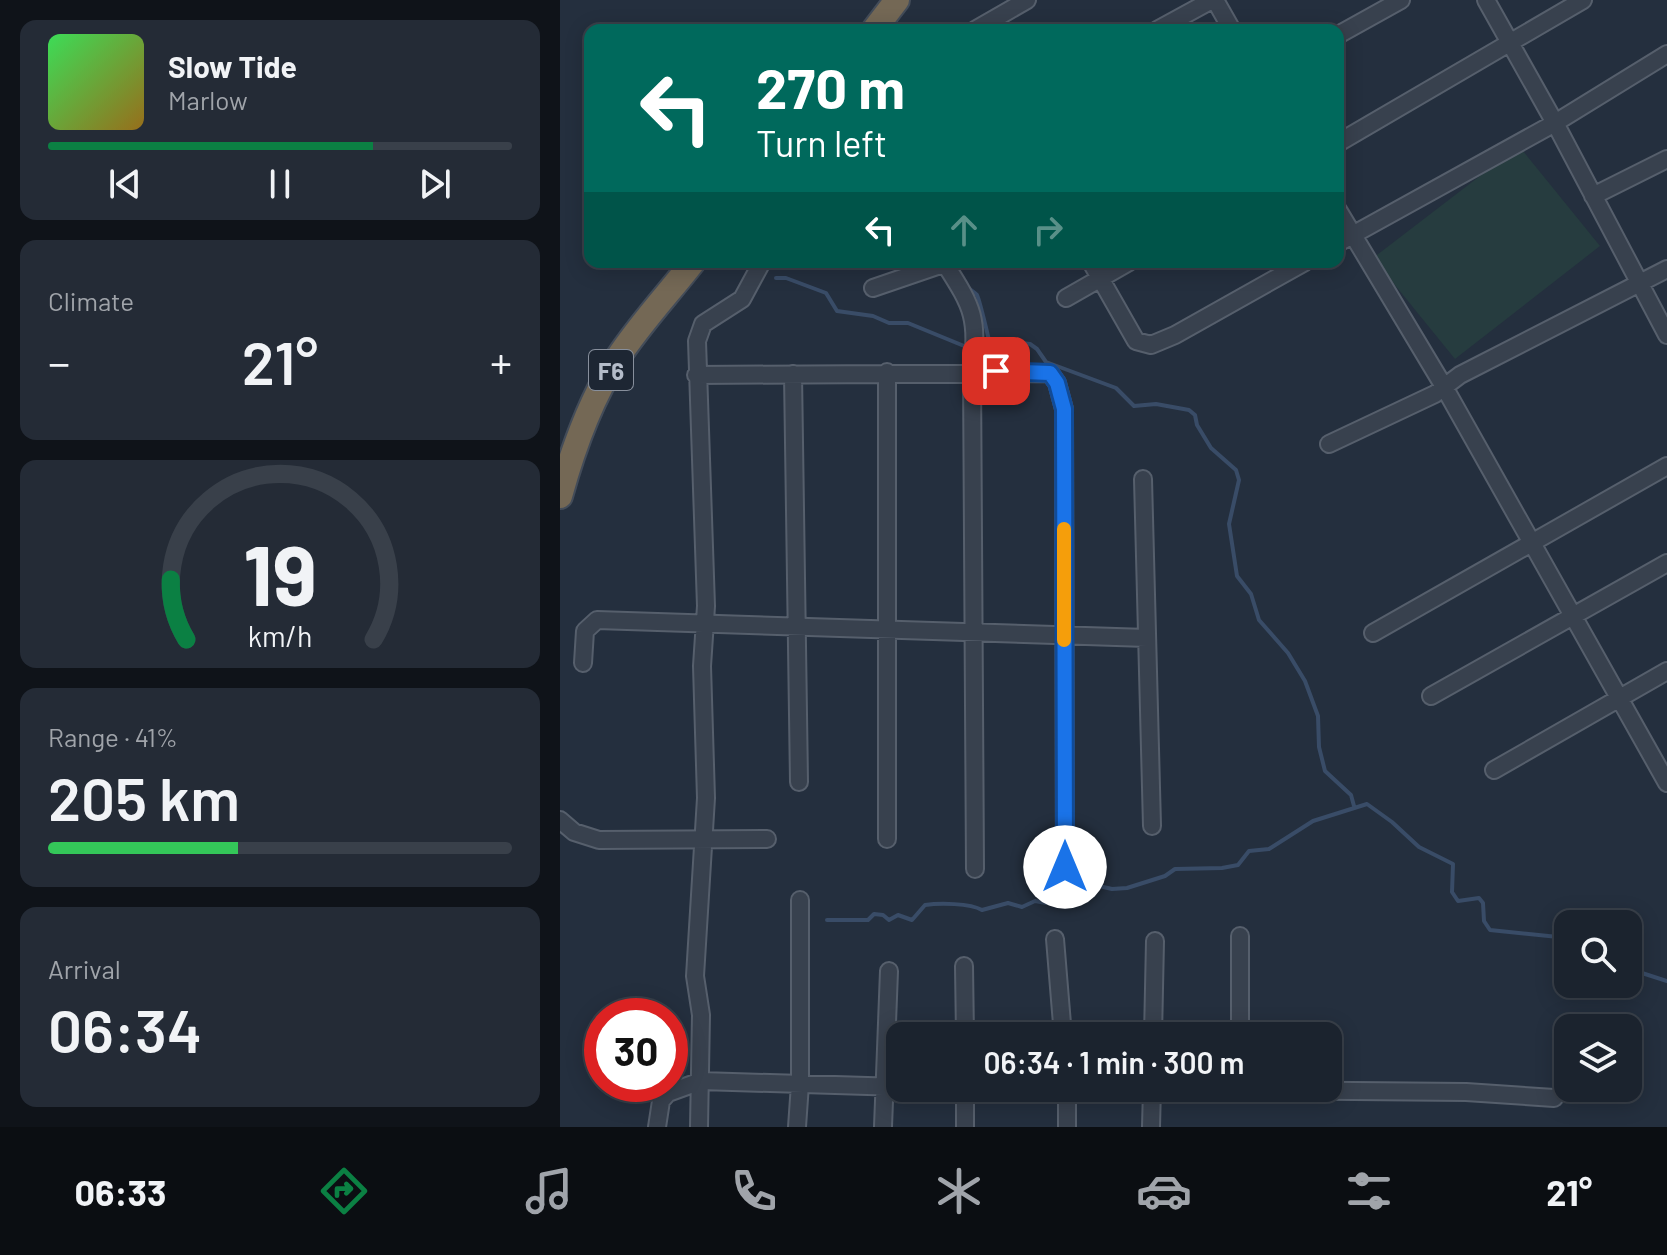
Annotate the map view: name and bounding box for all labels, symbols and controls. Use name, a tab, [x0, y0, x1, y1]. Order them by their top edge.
text: Slow Tide	[168, 48, 297, 84]
text: 270 m	[756, 53, 905, 120]
icon: left	[624, 56, 728, 160]
text: Marlow	[168, 84, 248, 115]
text: Turn left	[756, 121, 887, 164]
icon: previous	[103, 162, 147, 206]
icon: pause	[258, 162, 302, 206]
icon: next	[413, 162, 457, 206]
icon: left	[858, 208, 902, 252]
icon: ahead	[942, 208, 986, 252]
icon: right	[1026, 208, 1070, 252]
text: Climate	[48, 285, 134, 316]
text: 21°	[242, 325, 318, 397]
text: −	[48, 335, 70, 388]
text: +	[490, 335, 512, 388]
pin	[962, 337, 1030, 405]
icon: arrive	[974, 349, 1018, 393]
road number: F6	[589, 350, 633, 390]
text: 19	[243, 522, 317, 622]
text: km/h	[248, 618, 312, 653]
text: Range · 41%	[48, 721, 178, 752]
text: 205 km	[48, 761, 240, 833]
position arrow	[1023, 825, 1107, 909]
map controls	[1554, 910, 1642, 1102]
button: search	[1554, 910, 1642, 998]
text: Arrival	[48, 953, 121, 984]
text: 06:34	[48, 993, 202, 1065]
speed limit sign: 30	[584, 998, 688, 1102]
button: layers	[1554, 1014, 1642, 1102]
text: 06:34 · 1 min · 300 m	[984, 1044, 1244, 1080]
icon: directions	[316, 1163, 372, 1219]
icon: music	[521, 1163, 577, 1219]
icon: phone	[726, 1163, 782, 1219]
icon: climate	[931, 1163, 987, 1219]
icon: car	[1136, 1163, 1192, 1219]
icon: filters	[1341, 1163, 1397, 1219]
text: 06:33	[75, 1170, 166, 1213]
text: 21°	[1546, 1170, 1592, 1213]

